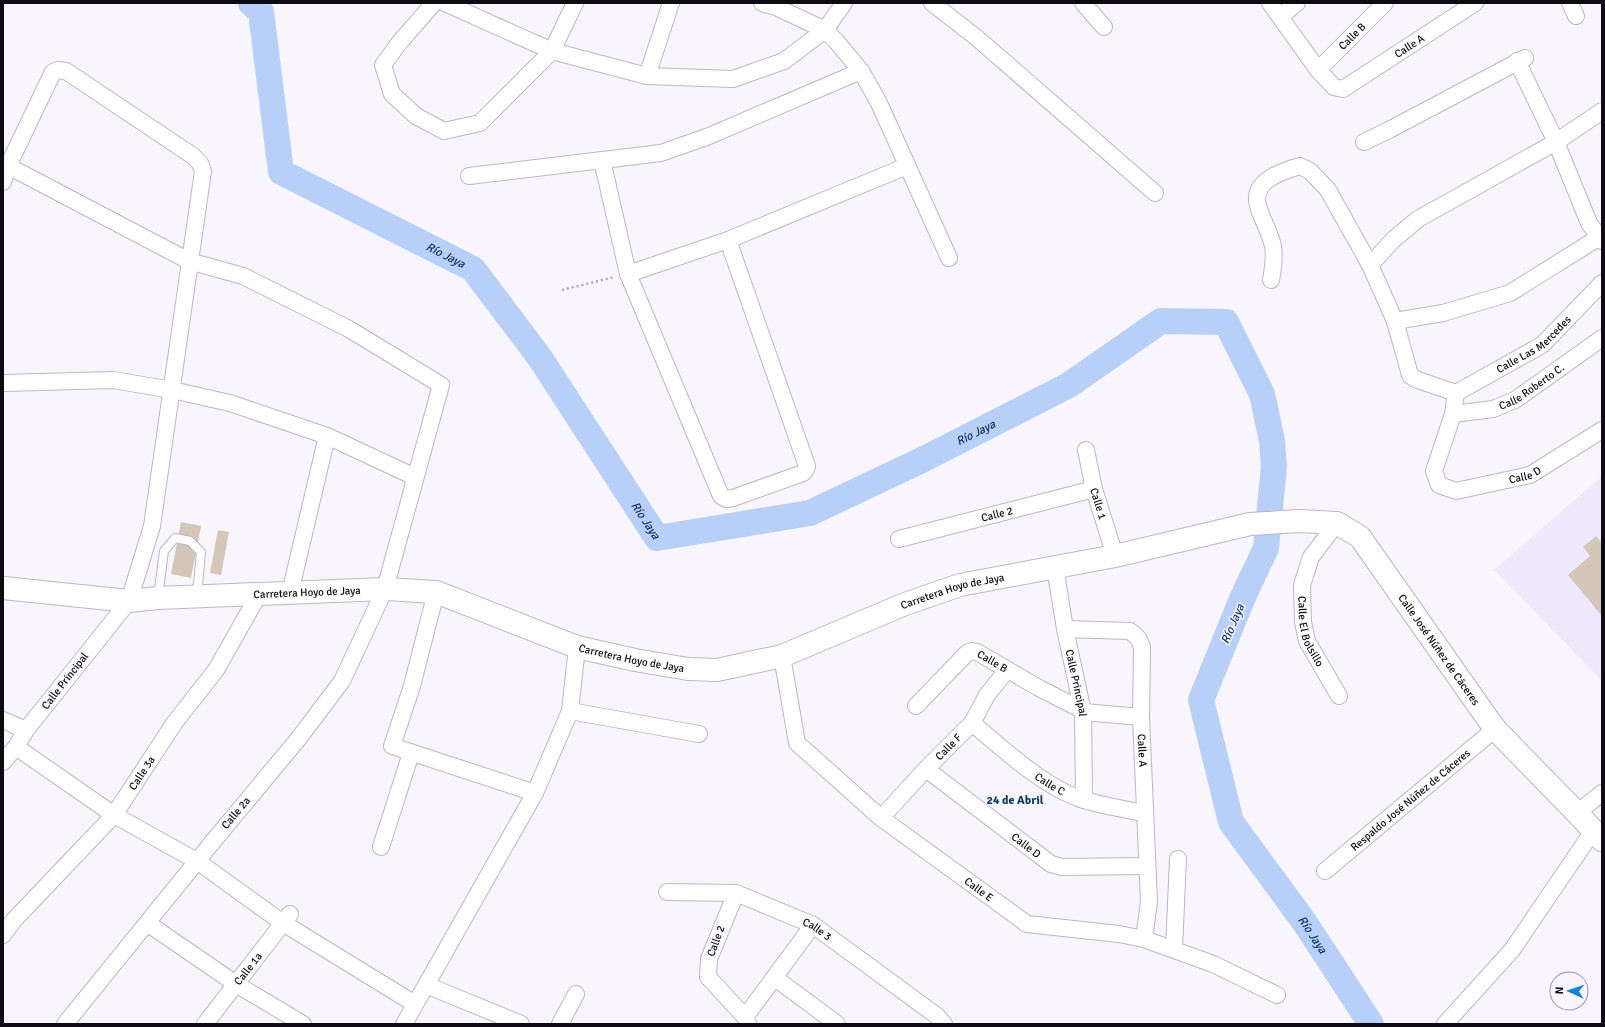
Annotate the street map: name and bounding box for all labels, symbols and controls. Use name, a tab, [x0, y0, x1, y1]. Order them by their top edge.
street label: Calle B	[1336, 20, 1368, 52]
street label: Calle A	[1392, 31, 1427, 60]
water label: Río Jaya	[423, 239, 468, 272]
street label: Calle Las Mercedes	[1494, 313, 1574, 376]
street label: Calle Roberto C.	[1497, 361, 1567, 412]
water label: Río Jaya	[954, 416, 999, 449]
street label: Calle D	[1507, 463, 1543, 486]
street label: Calle 1	[1088, 486, 1110, 521]
water label: Río Jaya	[628, 499, 664, 543]
street label: Calle 2	[980, 504, 1014, 524]
street label: Carretera Hoyo de Jaya	[898, 570, 1006, 612]
street label: Carretera Hoyo de Jaya	[253, 583, 361, 601]
street label: Calle José Núñez de Cáceres	[1396, 591, 1483, 708]
street label: Calle El Bolsillo	[1296, 596, 1327, 669]
water label: Río Jaya	[1218, 601, 1248, 646]
street label: Carretera Hoyo de Jaya	[577, 641, 686, 675]
street label: Calle B	[975, 647, 1010, 675]
street label: Calle Principal	[1063, 648, 1090, 717]
street label: Calle Principal	[39, 650, 91, 712]
street label: Calle F	[932, 731, 964, 763]
street label: Calle A	[1135, 734, 1150, 768]
street label: Respaldo José Núñez de Cáceres	[1348, 746, 1473, 854]
street label: Calle 3a	[126, 753, 158, 792]
street label: Calle C	[1032, 770, 1068, 798]
district label: 24 de Abril	[986, 793, 1044, 808]
street label: Calle 2a	[219, 794, 253, 832]
street label: Calle D	[1009, 830, 1044, 861]
street label: Calle E	[962, 874, 996, 904]
water label: Río Jaya	[1295, 913, 1331, 957]
street label: Calle 3	[801, 915, 834, 943]
street label: Calle 2	[704, 924, 728, 958]
street label: Calle 1a	[231, 949, 265, 988]
north arrow	[1549, 971, 1589, 1011]
text: N	[1553, 986, 1566, 995]

